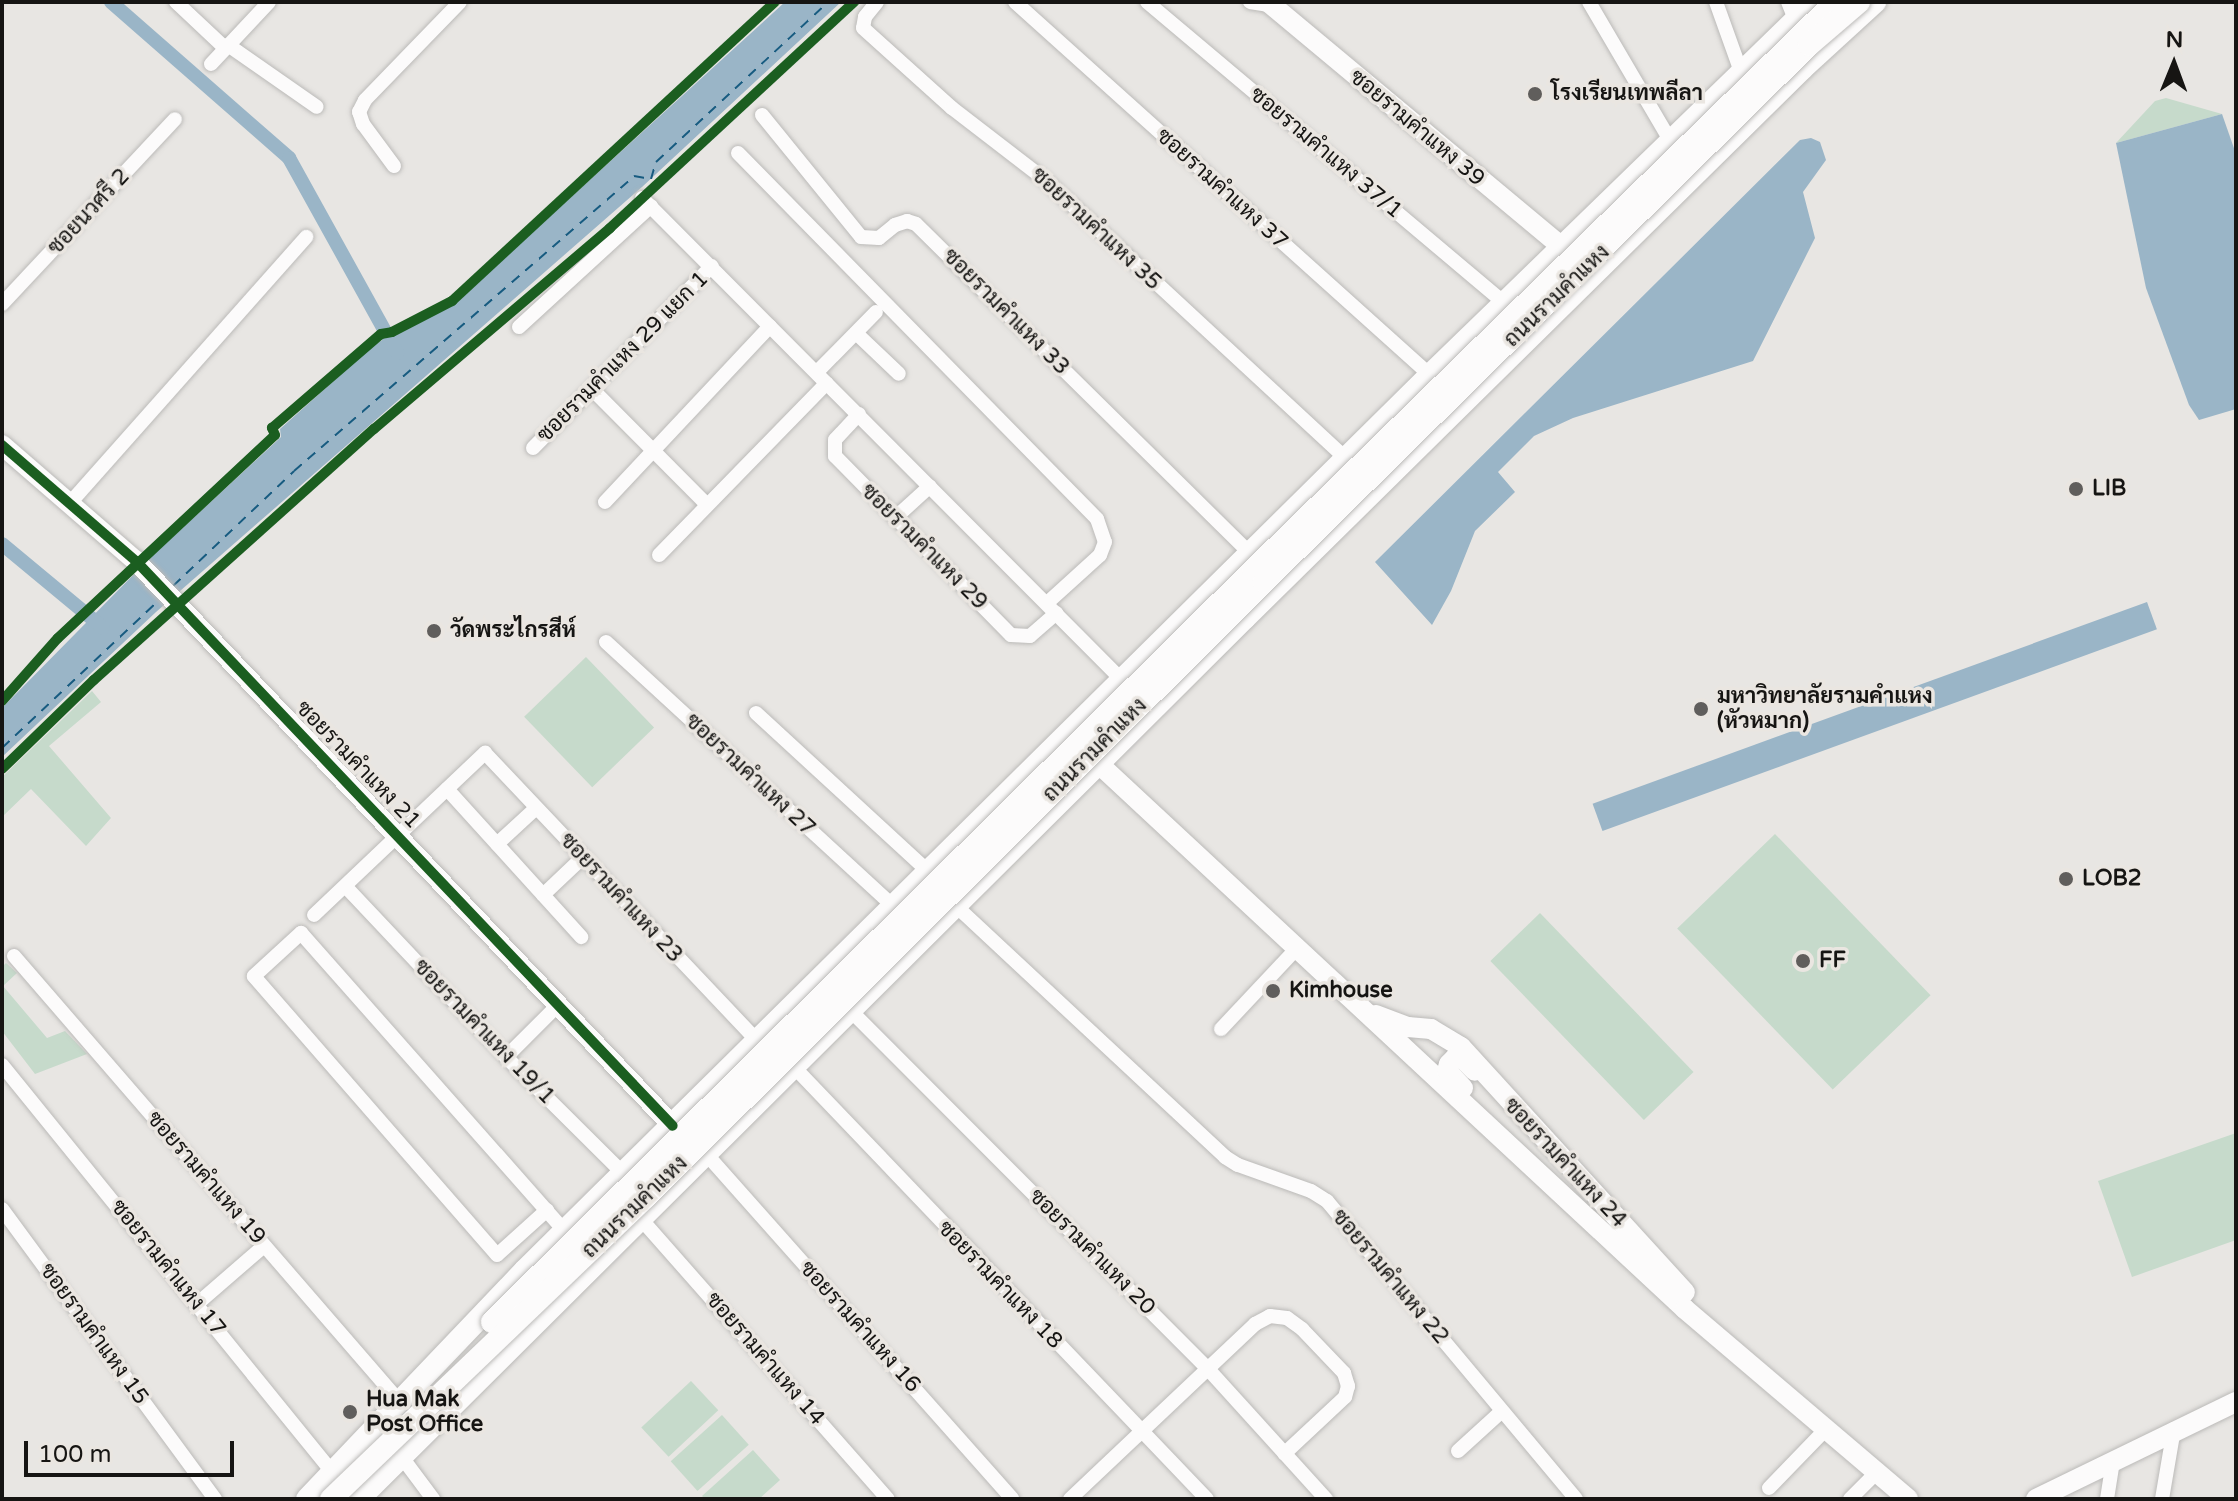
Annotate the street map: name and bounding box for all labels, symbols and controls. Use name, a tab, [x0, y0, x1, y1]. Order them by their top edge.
north arrow	[2134, 24, 2214, 104]
text: N	[2165, 27, 2183, 53]
street label: ซอยรามคำแหง 39	[1344, 64, 1490, 192]
place label: โรงเรียนเทพลีลา	[1551, 81, 1703, 107]
street label: ซอยรามคำแหง 37/1	[1244, 82, 1408, 224]
marker: โรงเรียนเทพลีลา	[1526, 85, 1544, 103]
street label: ซอยรามคำแหง 37	[1151, 123, 1293, 255]
street label: ซอยรามคำแหง 35	[1026, 162, 1166, 296]
street label: ซอยนวศรี 2	[43, 164, 135, 260]
street label: ถนนรามคำแหง	[1499, 239, 1615, 353]
street label: ซอยรามคำแหง 33	[937, 243, 1075, 381]
street label: ซอยรามคำแหง 29 แยก 1	[532, 266, 714, 448]
place label: LIB	[2092, 476, 2126, 502]
street label: ซอยรามคำแหง 29	[855, 478, 993, 616]
marker: LIB	[2067, 480, 2085, 498]
place label: วัดพระไกรสีห์	[450, 618, 576, 644]
marker: วัดพระไกรสีห์	[425, 622, 443, 640]
place label: มหาวิทยาลัยรามคำแหง (หัวหมาก)	[1717, 683, 1933, 734]
street label: ถนนรามคำแหง	[1037, 692, 1153, 808]
street label: ซอยรามคำแหง 21	[290, 695, 426, 835]
marker: มหาวิทยาลัยรามคำแหง (หัวหมาก)	[1692, 700, 1710, 718]
street label: ซอยรามคำแหง 27	[680, 708, 820, 842]
street label: ซอยรามคำแหง 23	[554, 828, 688, 968]
place label: LOB2	[2082, 866, 2142, 892]
marker: LOB2	[2057, 870, 2075, 888]
place label: FF	[1819, 948, 1846, 974]
marker: FF	[1794, 952, 1812, 970]
street label: ซอยรามคำแหง 19/1	[408, 954, 560, 1110]
place label: Kimhouse	[1289, 978, 1393, 1004]
marker: Kimhouse	[1264, 982, 1282, 1000]
street label: ซอยรามคำแหง 24	[1498, 1093, 1632, 1233]
street label: ซอยรามคำแหง 19	[141, 1106, 271, 1250]
street label: ถนนรามคำแหง	[577, 1150, 693, 1264]
street label: ซอยรามคำแหง 20	[1023, 1183, 1161, 1321]
street label: ซอยรามคำแหง 17	[105, 1194, 231, 1342]
street label: ซอยรามคำแหง 22	[1326, 1204, 1454, 1350]
street label: ซอยรามคำแหง 18	[932, 1215, 1068, 1355]
street label: ซอยรามคำแหง 16	[794, 1256, 926, 1398]
street label: ซอยรามคำแหง 15	[34, 1258, 154, 1410]
street label: ซอยรามคำแหง 14	[700, 1287, 830, 1431]
place label: Hua Mak Post Office	[366, 1386, 483, 1438]
marker: Hua Mak Post Office	[341, 1403, 359, 1421]
scale bar	[28, 1425, 238, 1475]
text: 100 m	[38, 1440, 112, 1469]

